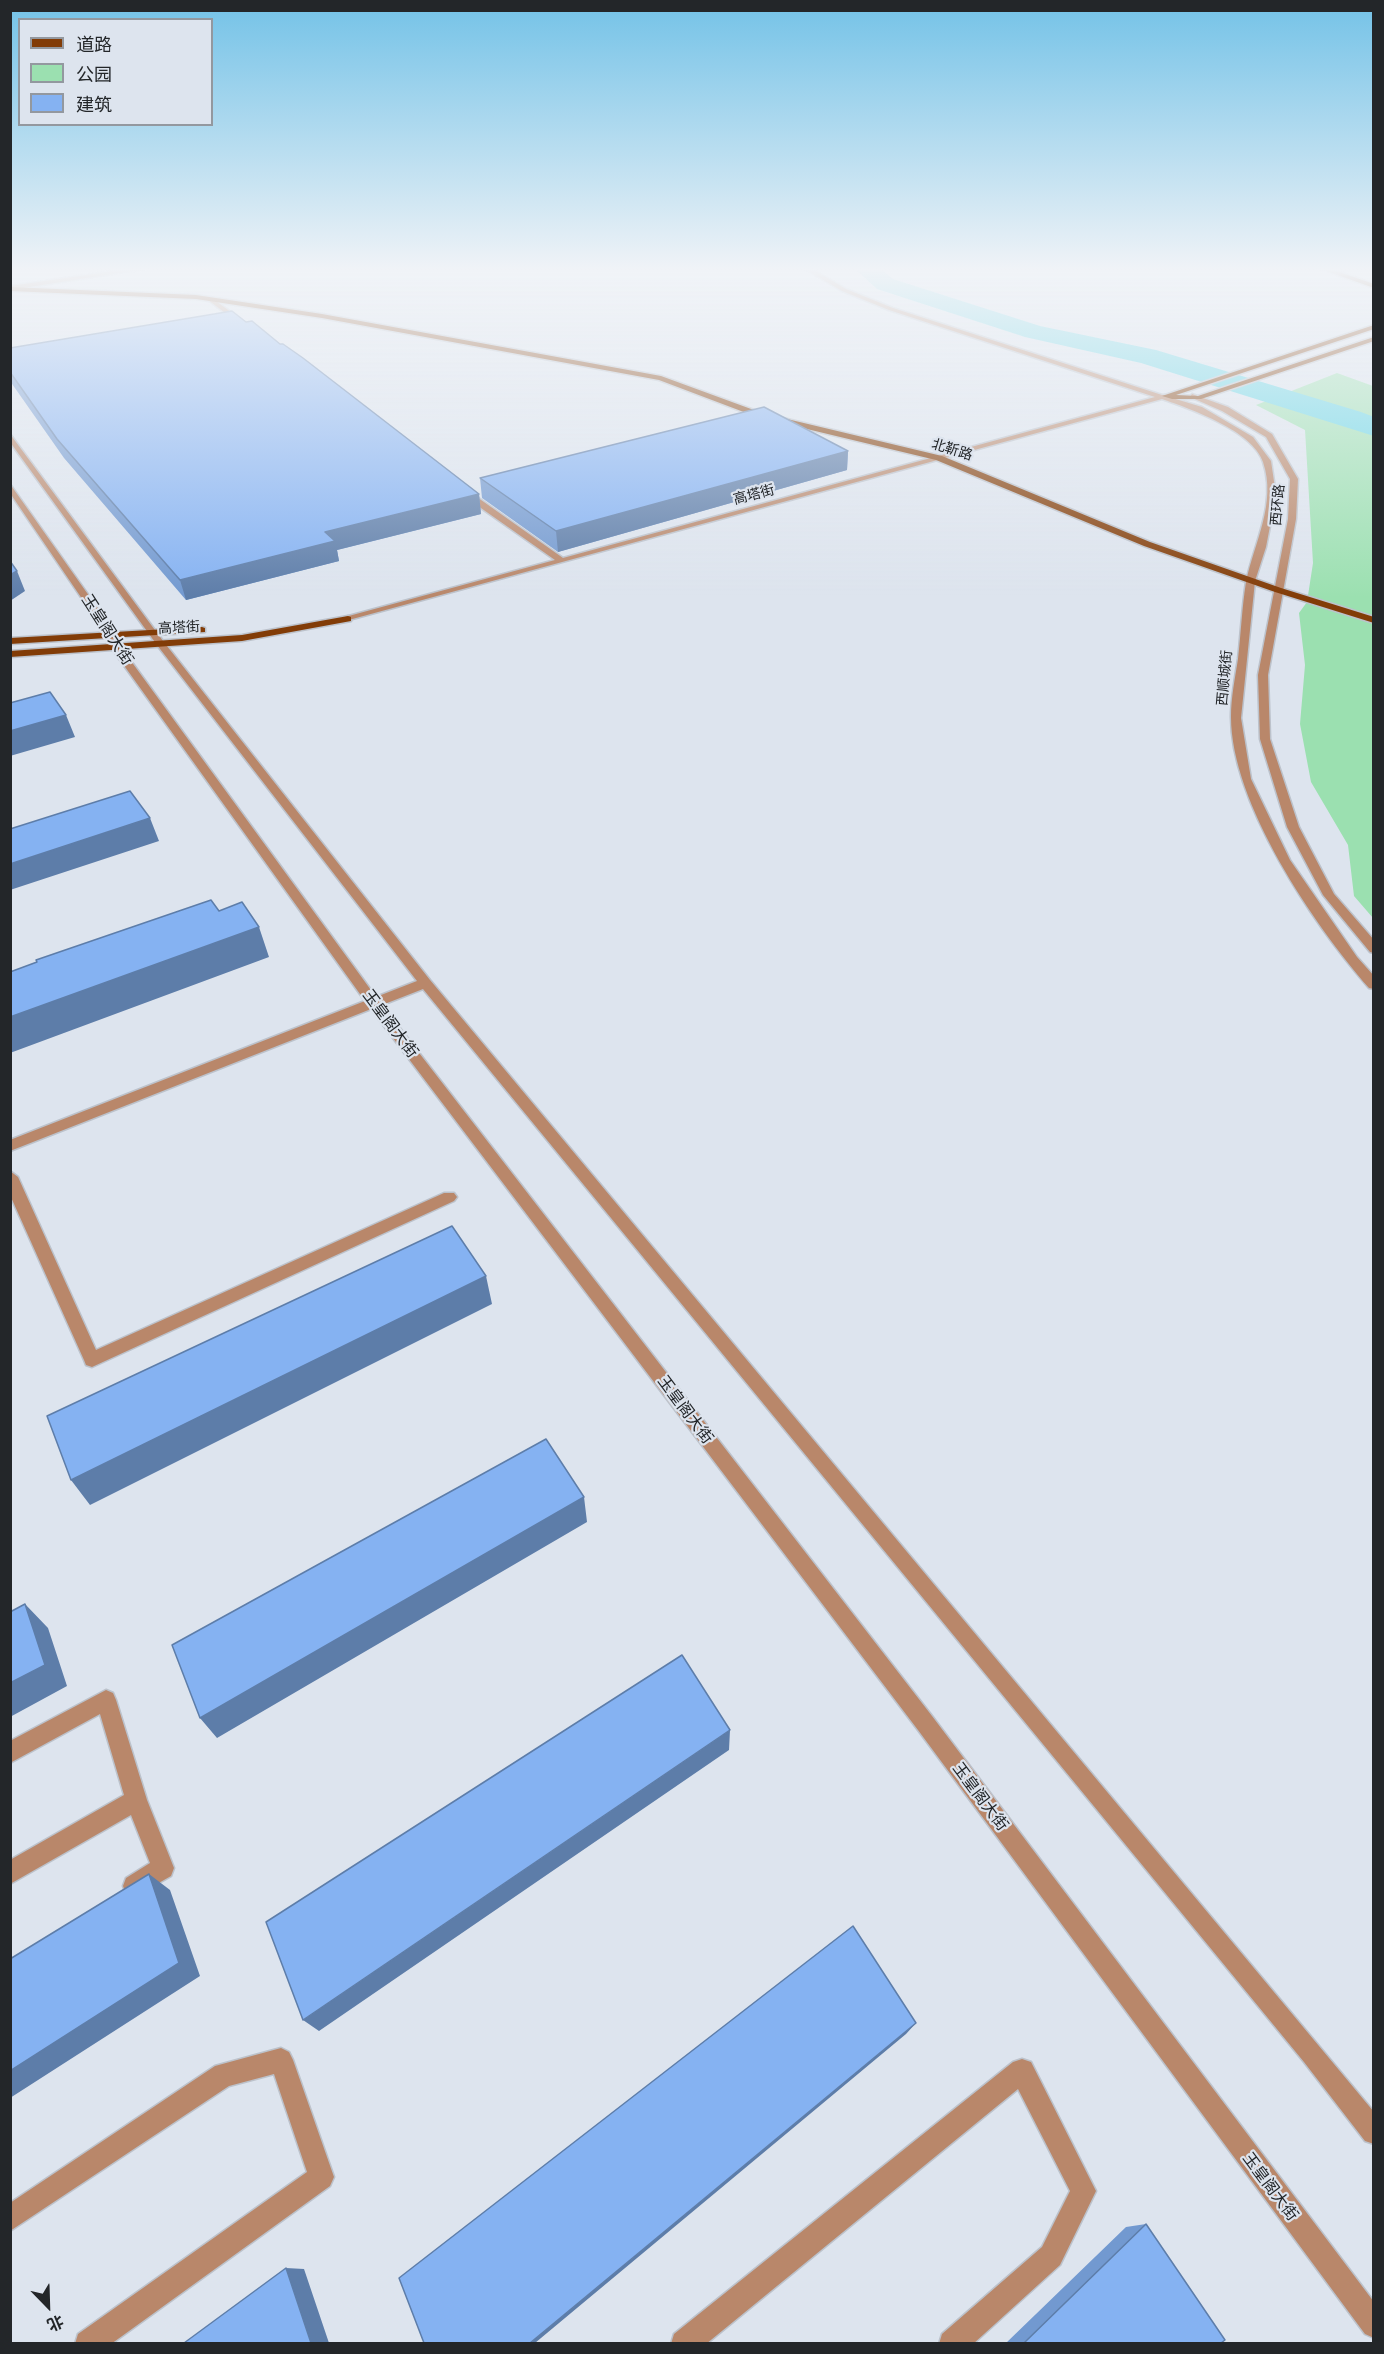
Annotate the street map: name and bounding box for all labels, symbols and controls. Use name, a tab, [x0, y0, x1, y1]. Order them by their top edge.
legend	[18, 18, 213, 126]
text: 道路	[76, 34, 112, 56]
text: 公园	[76, 64, 112, 86]
text: 建筑	[76, 94, 112, 116]
street label: 北靳路	[929, 436, 975, 464]
street label: 高塔街	[732, 481, 776, 509]
street label: 西环路	[1268, 483, 1288, 527]
street label: 玉皇阁大街	[77, 591, 137, 669]
street label: 高塔街	[158, 619, 200, 637]
street label: 西顺城街	[1214, 649, 1236, 707]
street label: 玉皇阁大街	[358, 986, 422, 1062]
street label: 玉皇阁大街	[653, 1372, 717, 1448]
street label: 玉皇阁大街	[948, 1759, 1012, 1835]
street label: 玉皇阁大街	[1238, 2149, 1302, 2225]
north arrow	[18, 2276, 78, 2336]
text: 北	[44, 2311, 66, 2335]

